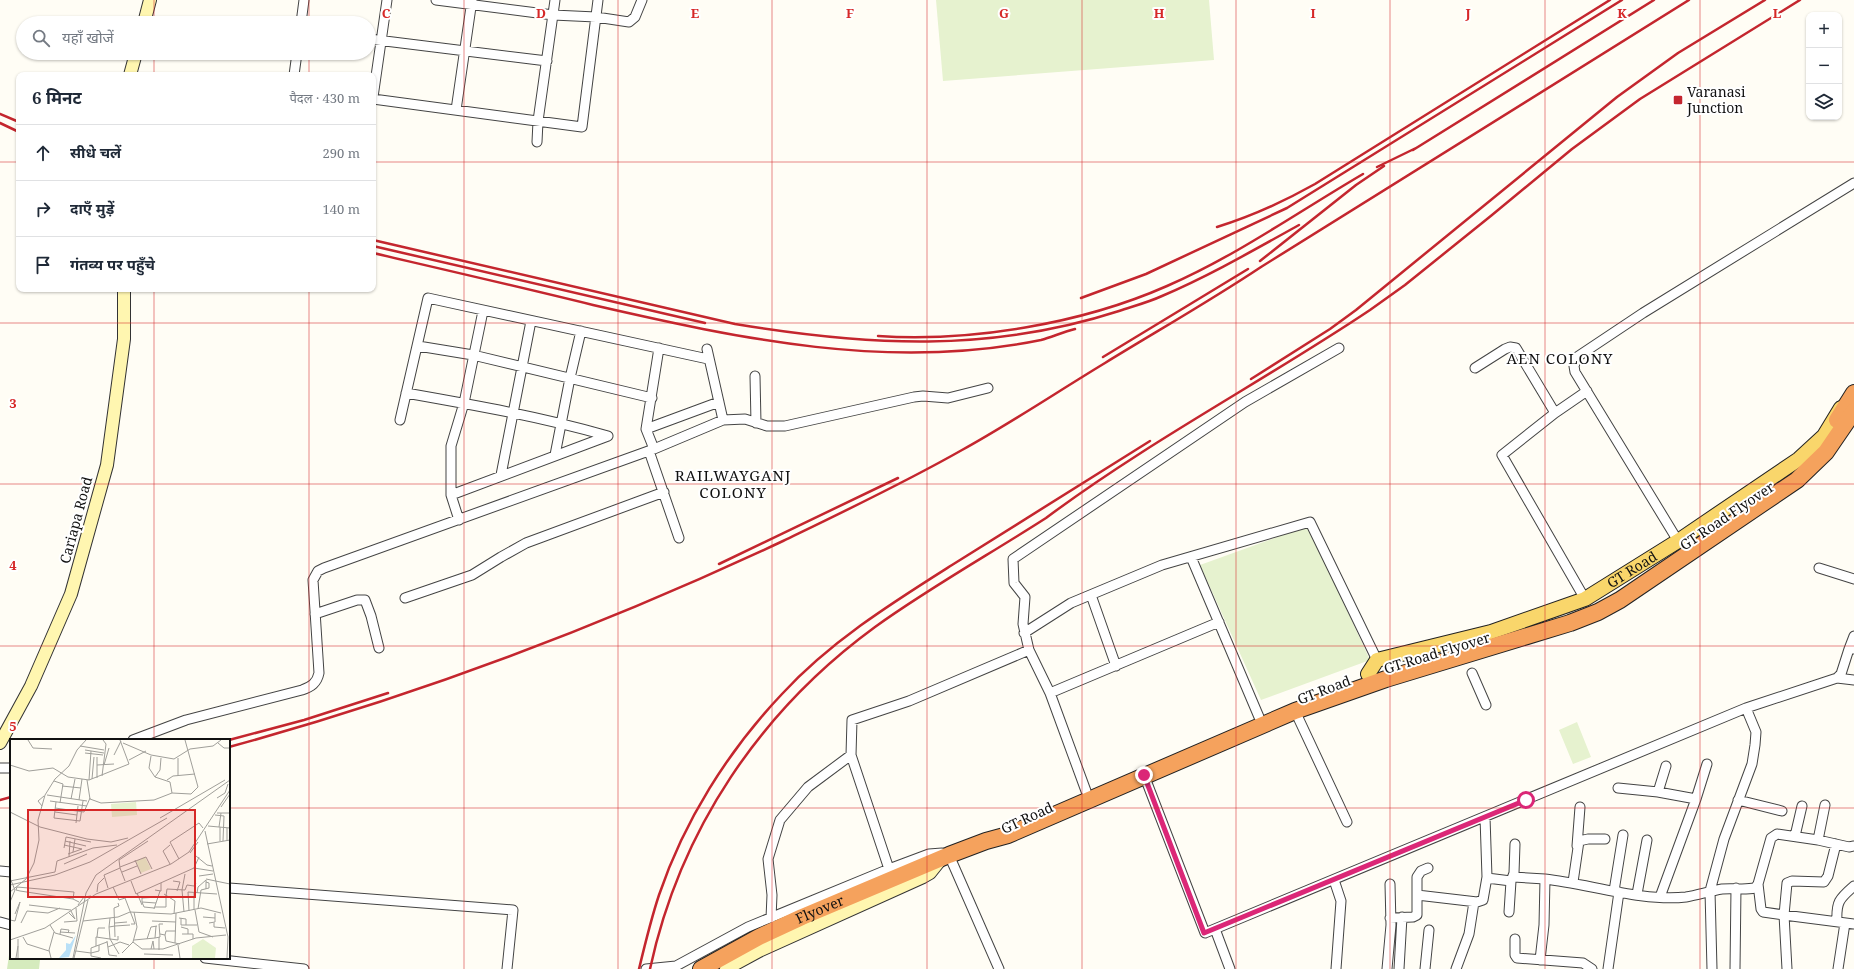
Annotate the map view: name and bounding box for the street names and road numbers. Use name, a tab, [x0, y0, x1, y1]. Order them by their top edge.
street label: Cariapa Road	[55, 474, 96, 565]
street label: GT Road Flyover	[1676, 477, 1778, 554]
street label: GT Road	[1603, 546, 1661, 592]
street label: GT Road Flyover	[1381, 627, 1493, 678]
street label: GT Road	[1294, 671, 1354, 708]
street label: GT Road	[998, 797, 1056, 838]
street label: Flyover	[792, 890, 847, 928]

